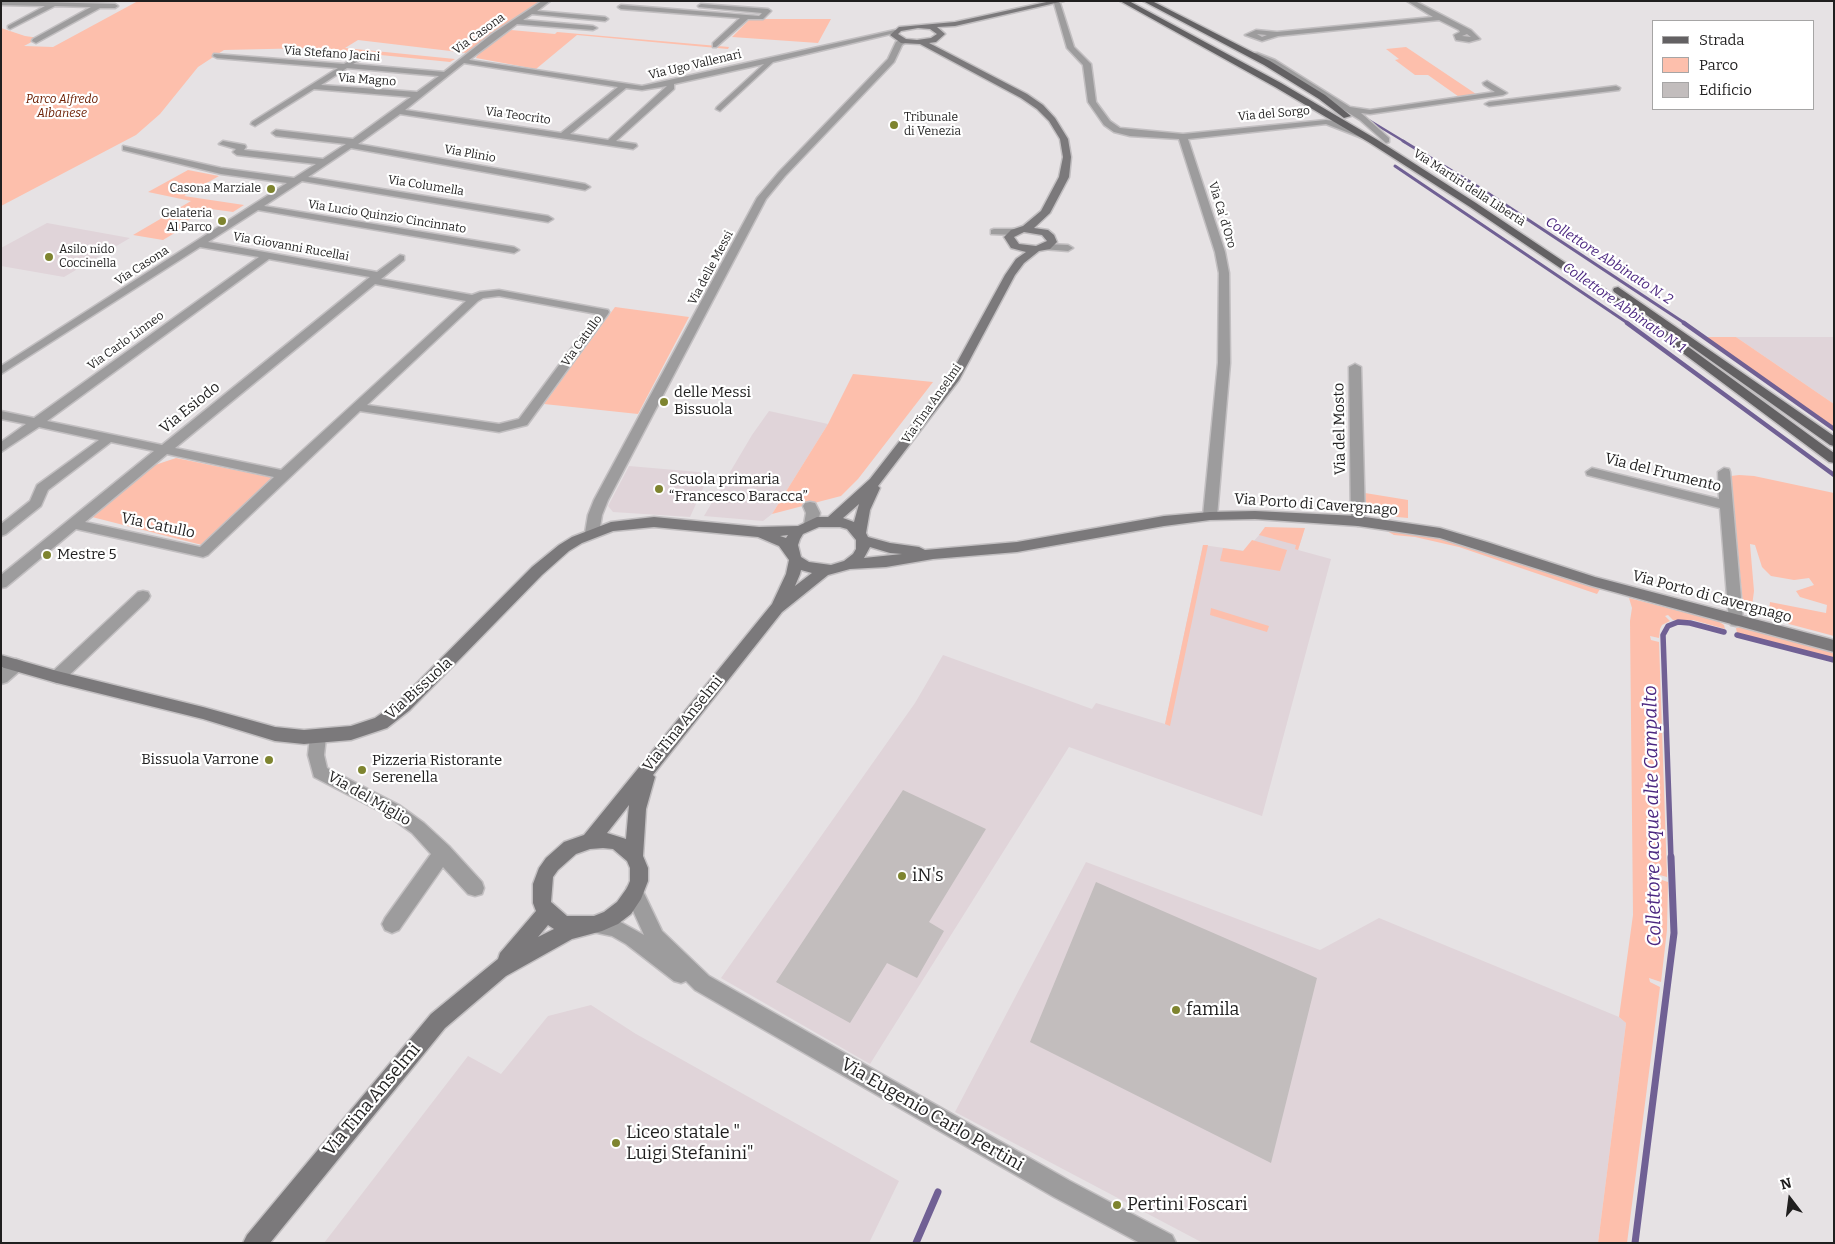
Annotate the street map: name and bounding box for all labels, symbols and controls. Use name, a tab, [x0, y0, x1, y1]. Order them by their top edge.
street label: Via Casona	[450, 10, 508, 58]
legend	[1652, 20, 1815, 110]
text: Strada	[1699, 31, 1745, 49]
street label: Via Stefano Jacini	[283, 43, 381, 65]
street label: Via Ugo Vallenari	[647, 47, 743, 83]
text: Parco	[1699, 56, 1738, 74]
street label: Via Magno	[337, 71, 397, 89]
text: Edificio	[1699, 81, 1752, 99]
park label: Parco Alfredo Albanese	[26, 93, 98, 121]
street label: Via Teocrito	[484, 104, 552, 128]
street label: Via del Sorgo	[1237, 104, 1311, 124]
place label: Tribunale di Venezia	[904, 111, 961, 139]
marker: Tribunale di Venezia	[888, 119, 900, 131]
street label: Via Plinio	[443, 142, 497, 166]
street label: Via Martiri della Libertà	[1410, 146, 1528, 230]
street label: Via Columella	[387, 173, 465, 199]
street label: Via Ca' d'Oro	[1205, 180, 1239, 250]
place label: Casona Marziale	[170, 182, 261, 196]
marker: Casona Marziale	[265, 183, 277, 195]
street label: Via Lucio Quinzio Cincinnato	[307, 197, 467, 237]
place label: Gelateria Al Parco	[161, 207, 212, 235]
water label: Collettore Abbinato N. 2	[1542, 214, 1676, 308]
marker: Gelateria Al Parco	[216, 215, 228, 227]
street label: Via delle Messi	[685, 229, 737, 307]
street label: Via Giovanni Rucellai	[232, 230, 350, 264]
place label: Asilo nido Coccinella	[59, 243, 116, 271]
street label: Via Casona	[112, 243, 172, 289]
marker: Asilo nido Coccinella	[43, 251, 55, 263]
water label: Collettore Abbinato N. 1	[1559, 259, 1689, 357]
street label: Via Carlo Linneo	[85, 309, 167, 373]
street label: Via Catullo	[559, 313, 605, 369]
street label: Via Tina Anselmi	[899, 362, 965, 446]
street label: Via Esiodo	[156, 378, 224, 438]
street label: Via del Mosto	[1330, 383, 1350, 475]
place label: delle Messi Bissuola	[674, 384, 751, 419]
marker: delle Messi Bissuola	[658, 396, 670, 408]
street label: Via del Frumento	[1603, 450, 1723, 496]
place label: Scuola primaria “Francesco Baracca”	[669, 471, 808, 506]
marker: Scuola primaria “Francesco Baracca”	[653, 483, 665, 495]
street label: Via Porto di Cavergnago	[1233, 490, 1399, 520]
street label: Via Catullo	[120, 509, 196, 543]
place label: Mestre 5	[57, 546, 116, 564]
marker: Mestre 5	[41, 549, 53, 561]
street label: Via Porto di Cavergnago	[1630, 567, 1794, 627]
street label: Via Bissuola	[382, 654, 456, 724]
street label: Via Tina Anselmi	[639, 673, 727, 775]
water label: Collettore acque alte Campalto	[1639, 685, 1667, 947]
place label: Bissuola Varrone	[141, 751, 259, 769]
place label: Pizzeria Ristorante Serenella	[372, 752, 502, 787]
marker: Bissuola Varrone	[263, 754, 275, 766]
marker: Pizzeria Ristorante Serenella	[356, 764, 368, 776]
street label: Via del Miglio	[324, 768, 414, 830]
place label: iN's	[912, 865, 944, 887]
marker: iN's	[896, 870, 908, 882]
place label: famila	[1186, 999, 1239, 1021]
marker: famila	[1170, 1004, 1182, 1016]
street label: Via Tina Anselmi	[319, 1039, 425, 1161]
street label: Via Eugenio Carlo Pertini	[837, 1054, 1027, 1176]
place label: Liceo statale " Luigi Stefanini"	[626, 1122, 754, 1164]
marker: Liceo statale " Luigi Stefanini"	[610, 1137, 622, 1149]
north arrow	[1765, 1174, 1815, 1224]
text: N	[1779, 1174, 1793, 1194]
place label: Pertini Foscari	[1127, 1194, 1248, 1216]
marker: Pertini Foscari	[1111, 1199, 1123, 1211]

